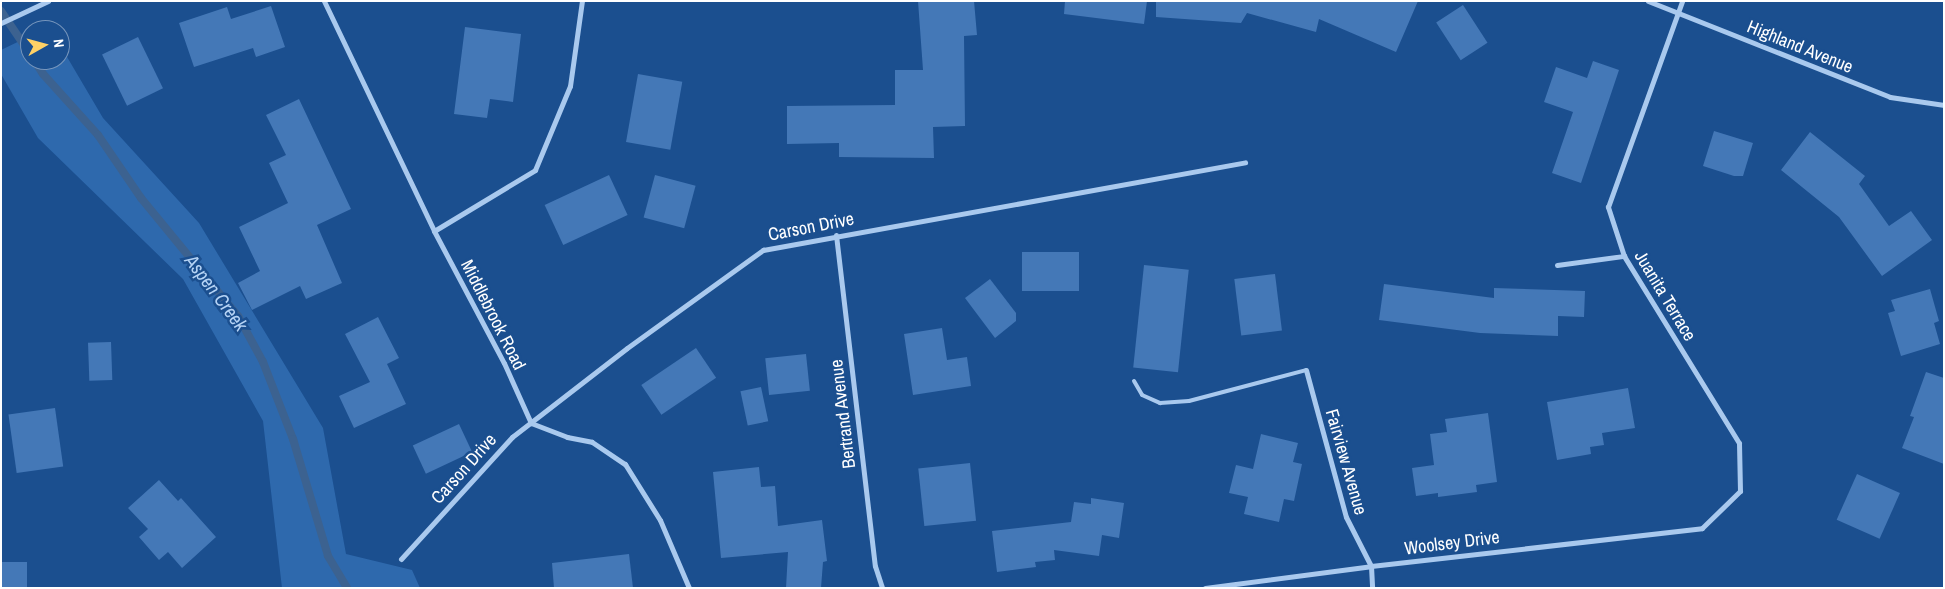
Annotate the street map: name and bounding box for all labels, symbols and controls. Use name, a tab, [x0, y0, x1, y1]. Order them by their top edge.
street label: Highland Avenue	[1744, 16, 1856, 78]
north arrow	[20, 20, 70, 70]
text: N	[49, 38, 68, 49]
street label: Carson Drive	[766, 208, 856, 246]
street label: Juanita Terrace	[1630, 247, 1700, 345]
water label: Aspen Creek	[180, 250, 252, 336]
street label: Middlebrook Road	[456, 256, 530, 374]
street label: Bertrand Avenue	[826, 358, 860, 470]
street label: Fairview Avenue	[1320, 406, 1372, 518]
street label: Carson Drive	[427, 429, 501, 509]
street label: Woolsey Drive	[1403, 526, 1501, 560]

